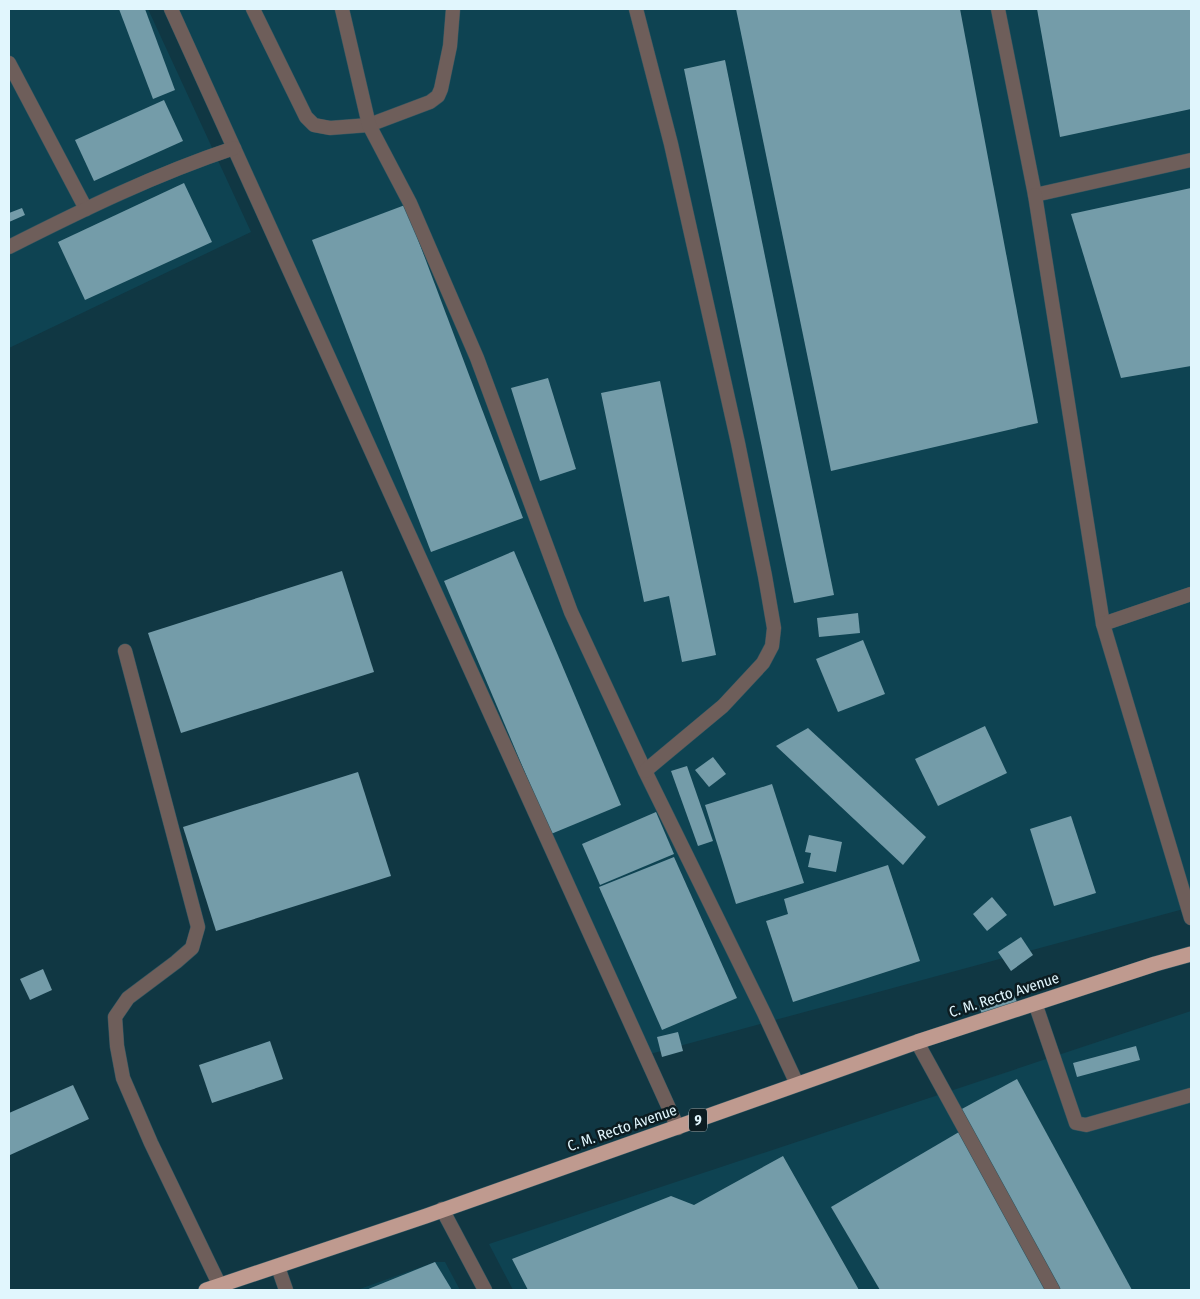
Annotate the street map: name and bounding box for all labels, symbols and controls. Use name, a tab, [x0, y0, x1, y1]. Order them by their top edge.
street label: C. M. Recto Avenue	[947, 969, 1061, 1021]
street label: C. M. Recto Avenue	[565, 1101, 679, 1155]
road number: 9	[689, 1108, 707, 1132]

